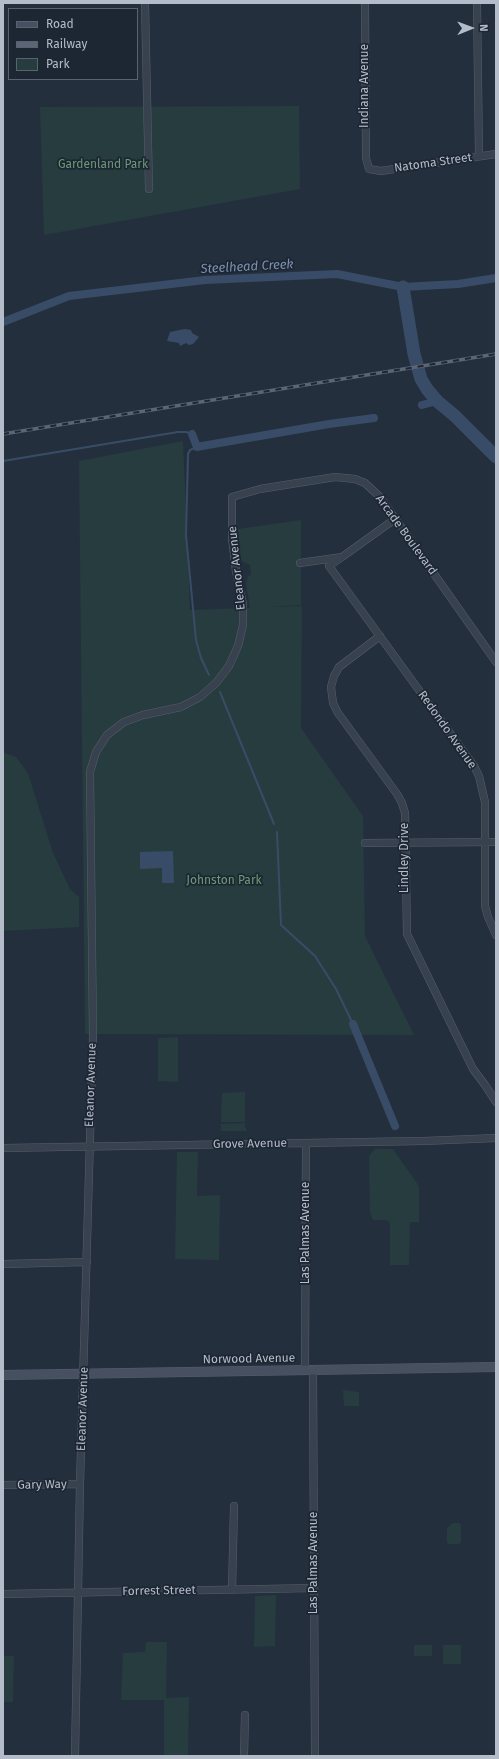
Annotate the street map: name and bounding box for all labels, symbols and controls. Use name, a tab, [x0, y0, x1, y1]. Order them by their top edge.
legend	[8, 8, 138, 80]
north arrow	[451, 8, 491, 48]
text: Road	[46, 17, 74, 31]
text: N	[477, 24, 490, 32]
text: Railway	[46, 37, 87, 51]
street label: Indiana Avenue	[358, 44, 372, 128]
text: Park	[46, 57, 70, 71]
street label: Natoma Street	[393, 150, 473, 176]
park label: Gardenland Park	[58, 158, 148, 172]
water label: Steelhead Creek	[200, 257, 294, 277]
street label: Arcade Boulevard	[372, 492, 440, 578]
street label: Eleanor Avenue	[225, 525, 249, 611]
street label: Redondo Avenue	[415, 688, 479, 772]
street label: Lindley Drive	[398, 823, 412, 893]
park label: Johnston Park	[186, 874, 262, 888]
street label: Eleanor Avenue	[82, 1043, 100, 1127]
street label: Grove Avenue	[213, 1136, 287, 1152]
street label: Las Palmas Avenue	[299, 1182, 313, 1284]
street label: Norwood Avenue	[203, 1351, 295, 1367]
street label: Eleanor Avenue	[74, 1367, 92, 1451]
street label: Gary Way	[17, 1477, 67, 1493]
street label: Las Palmas Avenue	[307, 1512, 321, 1614]
street label: Forrest Street	[122, 1583, 196, 1599]

